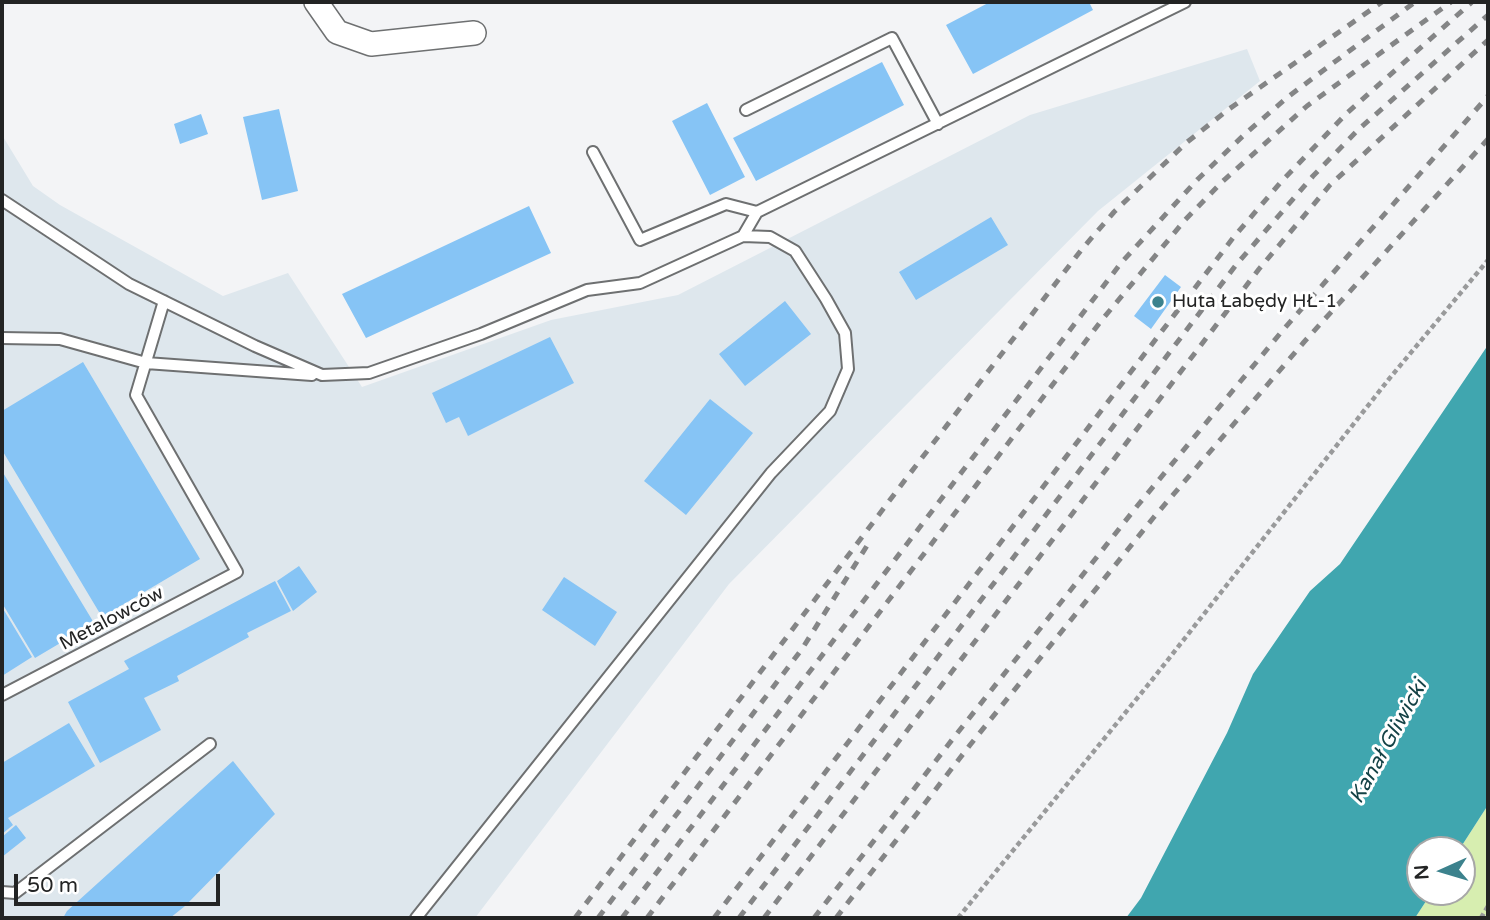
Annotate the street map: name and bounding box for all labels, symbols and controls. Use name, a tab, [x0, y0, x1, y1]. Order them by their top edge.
place label: Huta Łabędy HŁ-1	[1172, 291, 1337, 313]
marker: Huta Łabędy HŁ-1	[1150, 294, 1166, 310]
street label: Metalowców	[56, 582, 168, 656]
water label: Kanał Gliwicki	[1345, 676, 1433, 808]
north arrow	[1406, 836, 1476, 906]
scale bar	[18, 860, 224, 904]
text: N	[1411, 864, 1434, 881]
text: 50 m	[27, 873, 78, 898]

